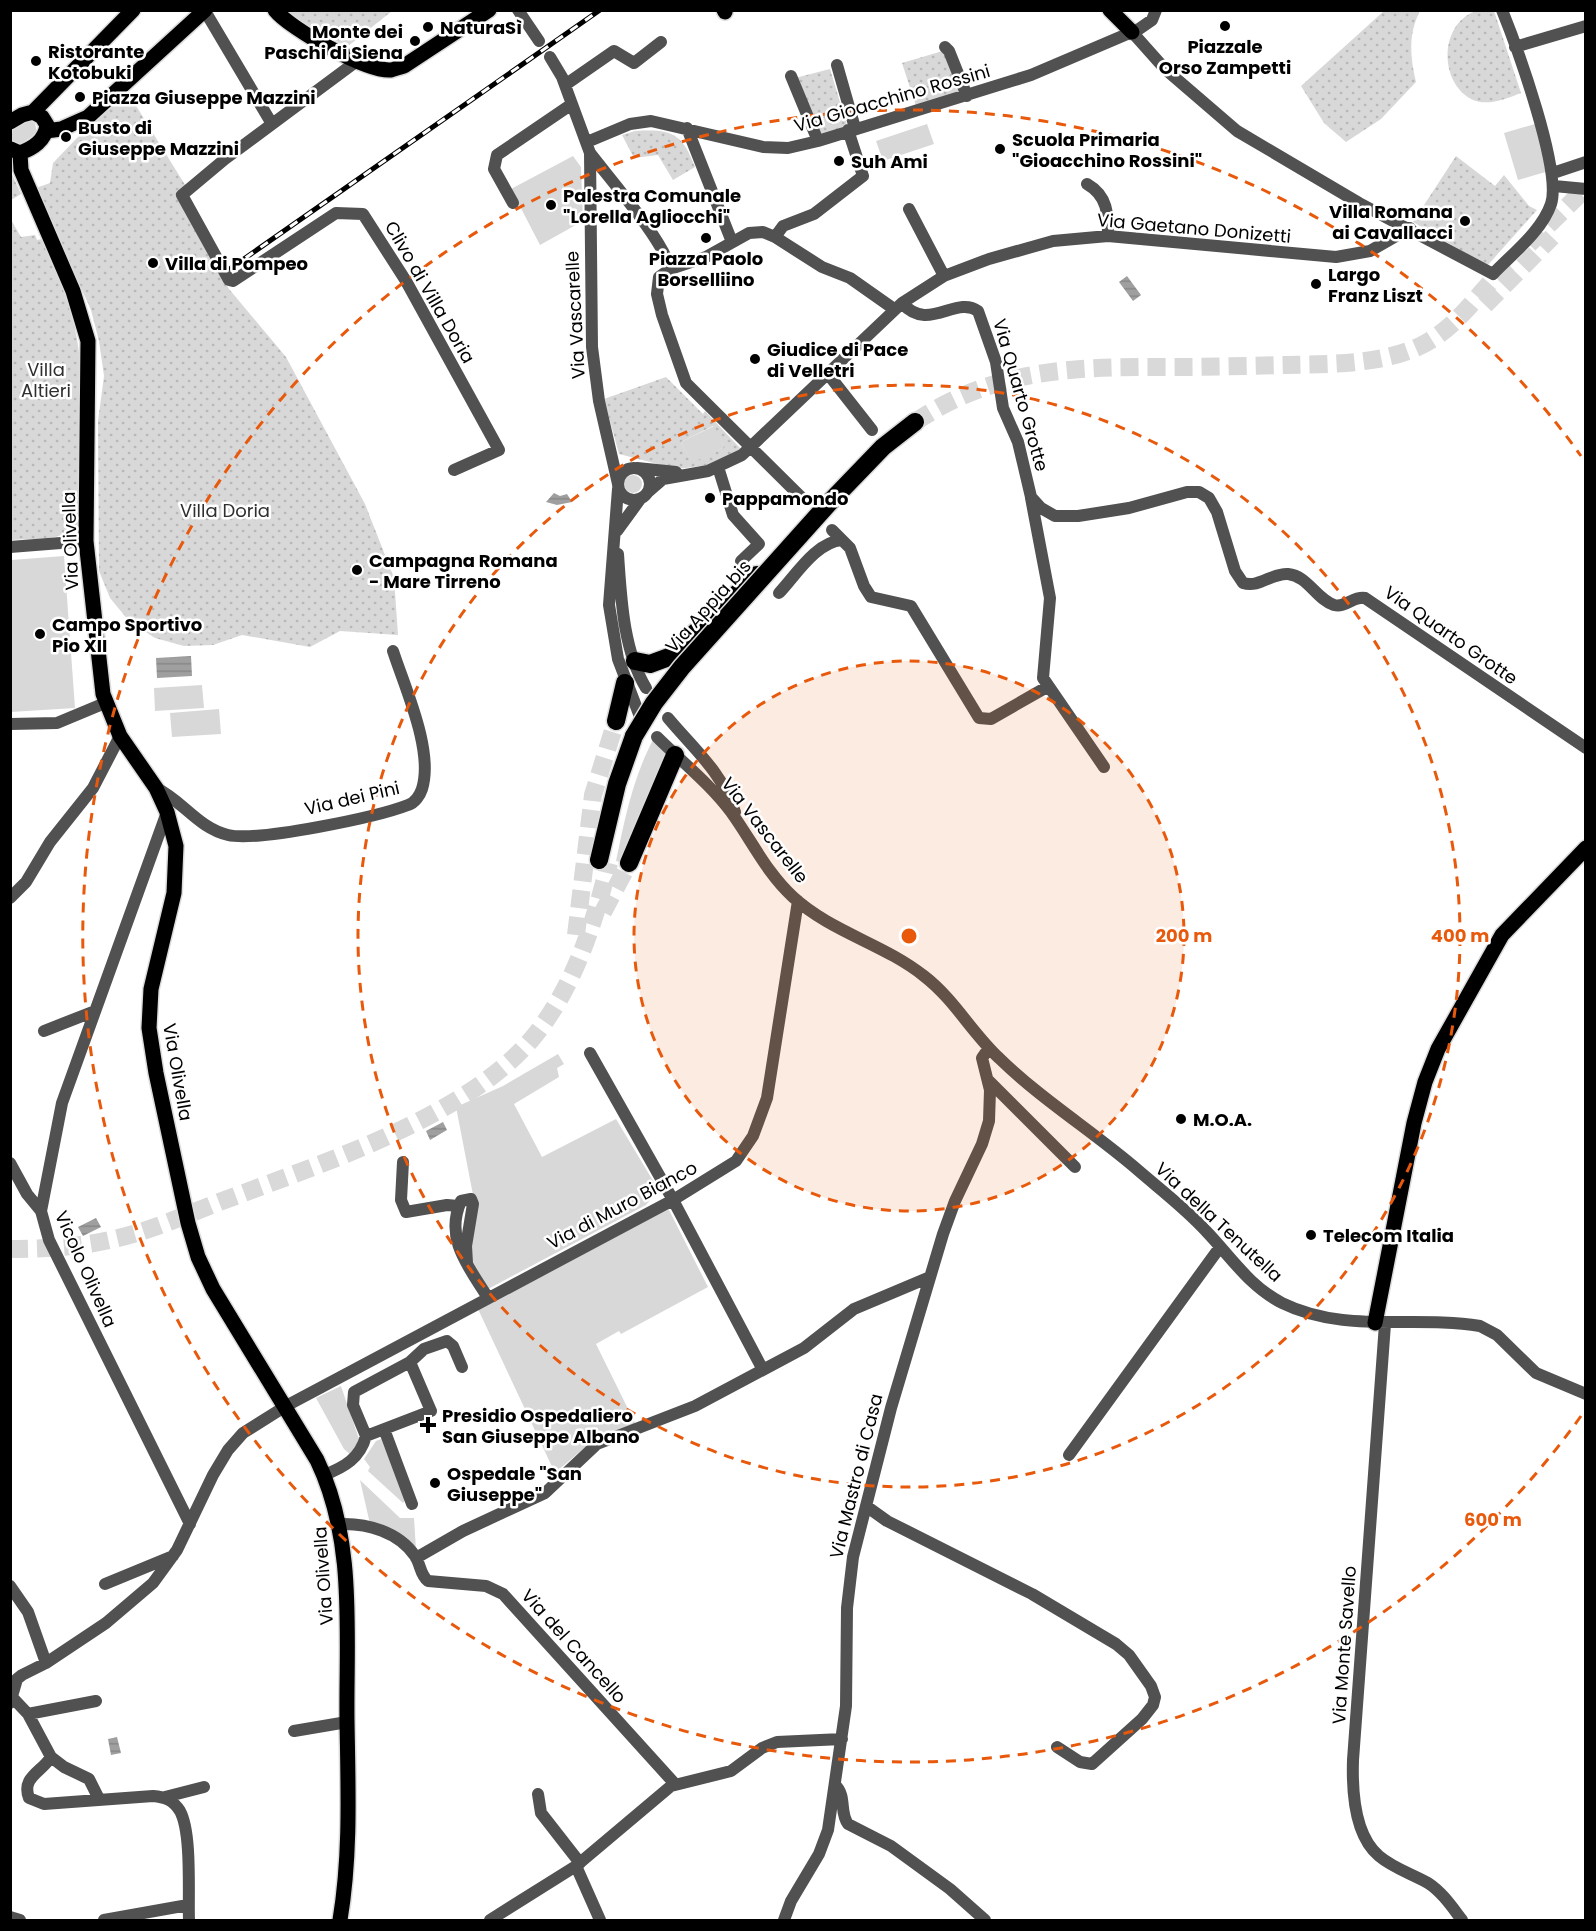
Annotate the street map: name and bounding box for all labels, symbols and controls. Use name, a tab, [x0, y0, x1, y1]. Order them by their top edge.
place label: NaturaSì	[440, 15, 522, 40]
place label: Monte dei Paschi di Siena	[264, 19, 403, 65]
marker: Piazzale Orso Zampetti	[1218, 19, 1232, 33]
marker: NaturaSì	[421, 20, 435, 34]
marker: Monte dei Paschi di Siena	[408, 34, 422, 48]
place label: Piazzale Orso Zampetti	[1159, 34, 1291, 80]
place label: Ristorante Kotobuki	[48, 39, 144, 85]
marker: Ristorante Kotobuki	[29, 54, 43, 68]
street label: Via Gioacchino Rossini	[791, 58, 993, 138]
place label: Piazza Giuseppe Mazzini	[92, 85, 316, 110]
marker: Piazza Giuseppe Mazzini	[73, 90, 87, 104]
place label: Busto di Giuseppe Mazzini	[78, 115, 239, 161]
place label: Scuola Primaria "Gioacchino Rossini"	[1012, 127, 1202, 173]
marker: Busto di Giuseppe Mazzini	[59, 130, 73, 144]
marker: Scuola Primaria "Gioacchino Rossini"	[993, 142, 1007, 156]
place label: Suh Ami	[851, 149, 928, 174]
marker: Suh Ami	[832, 154, 846, 168]
place label: Palestra Comunale "Lorella Agliocchi"	[563, 183, 741, 229]
marker: Palestra Comunale "Lorella Agliocchi"	[544, 198, 558, 212]
place label: Villa Romana ai Cavallacci	[1329, 199, 1453, 245]
street label: Via Gaetano Donizetti	[1096, 207, 1292, 249]
marker: Villa Romana ai Cavallacci	[1458, 214, 1472, 228]
street label: Clivo di Villa Doria	[379, 216, 481, 368]
marker: Piazza Paolo Borselliino	[699, 231, 713, 245]
place label: Piazza Paolo Borselliino	[649, 246, 763, 292]
street label: Via Vascarelle	[559, 250, 591, 380]
place label: Villa di Pompeo	[165, 251, 308, 276]
marker: Villa di Pompeo	[146, 256, 160, 270]
place label: Largo Franz Liszt	[1328, 262, 1423, 308]
marker: Largo Franz Liszt	[1309, 277, 1323, 291]
street label: Via Quarto Grotte	[987, 316, 1055, 474]
place label: Giudice di Pace di Velletri	[767, 337, 908, 383]
marker: Giudice di Pace di Velletri	[748, 352, 762, 366]
park label: Villa Altieri	[21, 357, 71, 403]
place label: Pappamondo	[722, 486, 848, 511]
street label: Via Olivella	[56, 491, 84, 591]
marker: Pappamondo	[703, 491, 717, 505]
park label: Villa Doria	[180, 498, 270, 523]
place label: Campagna Romana - Mare Tirreno	[369, 548, 558, 594]
street label: Via Appia bis	[659, 554, 757, 658]
marker: Campagna Romana - Mare Tirreno	[350, 563, 364, 577]
street label: Via Quarto Grotte	[1379, 580, 1523, 690]
place label: Campo Sportivo Pio XII	[52, 612, 202, 658]
marker: Campo Sportivo Pio XII	[33, 627, 47, 641]
street label: Via Vascarelle	[716, 772, 814, 888]
street label: Via dei Pini	[302, 775, 402, 821]
text: 200 m	[1156, 923, 1212, 948]
text: 400 m	[1431, 923, 1489, 948]
centre of rings	[899, 926, 919, 946]
street label: Via Olivella	[157, 1021, 199, 1123]
place label: M.O.A.	[1193, 1107, 1252, 1132]
marker: M.O.A.	[1174, 1112, 1188, 1126]
street label: Via di Muro Bianco	[543, 1155, 701, 1255]
street label: Via della Tenutella	[1150, 1156, 1288, 1288]
street label: Vicolo Olivella	[49, 1207, 123, 1331]
place label: Telecom Italia	[1323, 1223, 1454, 1248]
marker: Telecom Italia	[1304, 1228, 1318, 1242]
street label: Via Mastro di Casa	[823, 1391, 889, 1561]
place label: Presidio Ospedaliero San Giuseppe Albano	[442, 1403, 640, 1449]
marker: Presidio Ospedaliero San Giuseppe Albano	[419, 1416, 437, 1434]
place label: Ospedale "San Giuseppe"	[447, 1461, 582, 1507]
marker: Ospedale "San Giuseppe"	[428, 1476, 442, 1490]
text: 600 m	[1464, 1507, 1522, 1532]
street label: Via Olivella	[307, 1526, 339, 1626]
street label: Via Monte Savello	[1326, 1565, 1362, 1725]
street label: Via del Cancello	[516, 1583, 632, 1709]

